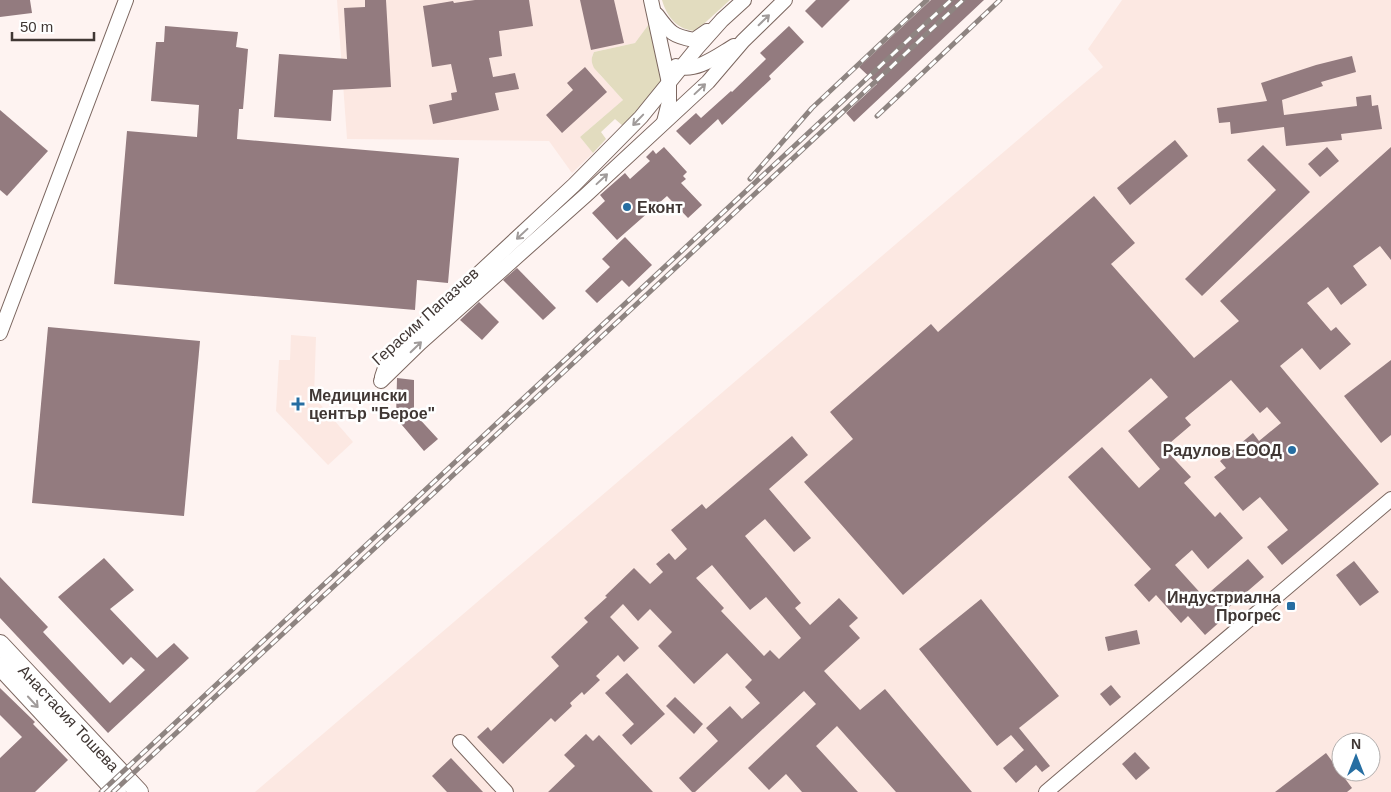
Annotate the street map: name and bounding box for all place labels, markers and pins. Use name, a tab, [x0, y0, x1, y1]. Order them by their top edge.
place label: Еконт	[637, 199, 683, 216]
marker: Еконт	[621, 201, 633, 213]
place label: Медицински център "Берое"	[309, 387, 435, 422]
marker: Медицински център "Берое"	[291, 397, 305, 411]
place label: Радулов ЕООД	[1163, 442, 1283, 459]
marker: Радулов ЕООД	[1286, 444, 1298, 456]
place label: Индустриална Прогрес	[1167, 589, 1281, 624]
marker: Индустриална Прогрес	[1285, 600, 1297, 612]

